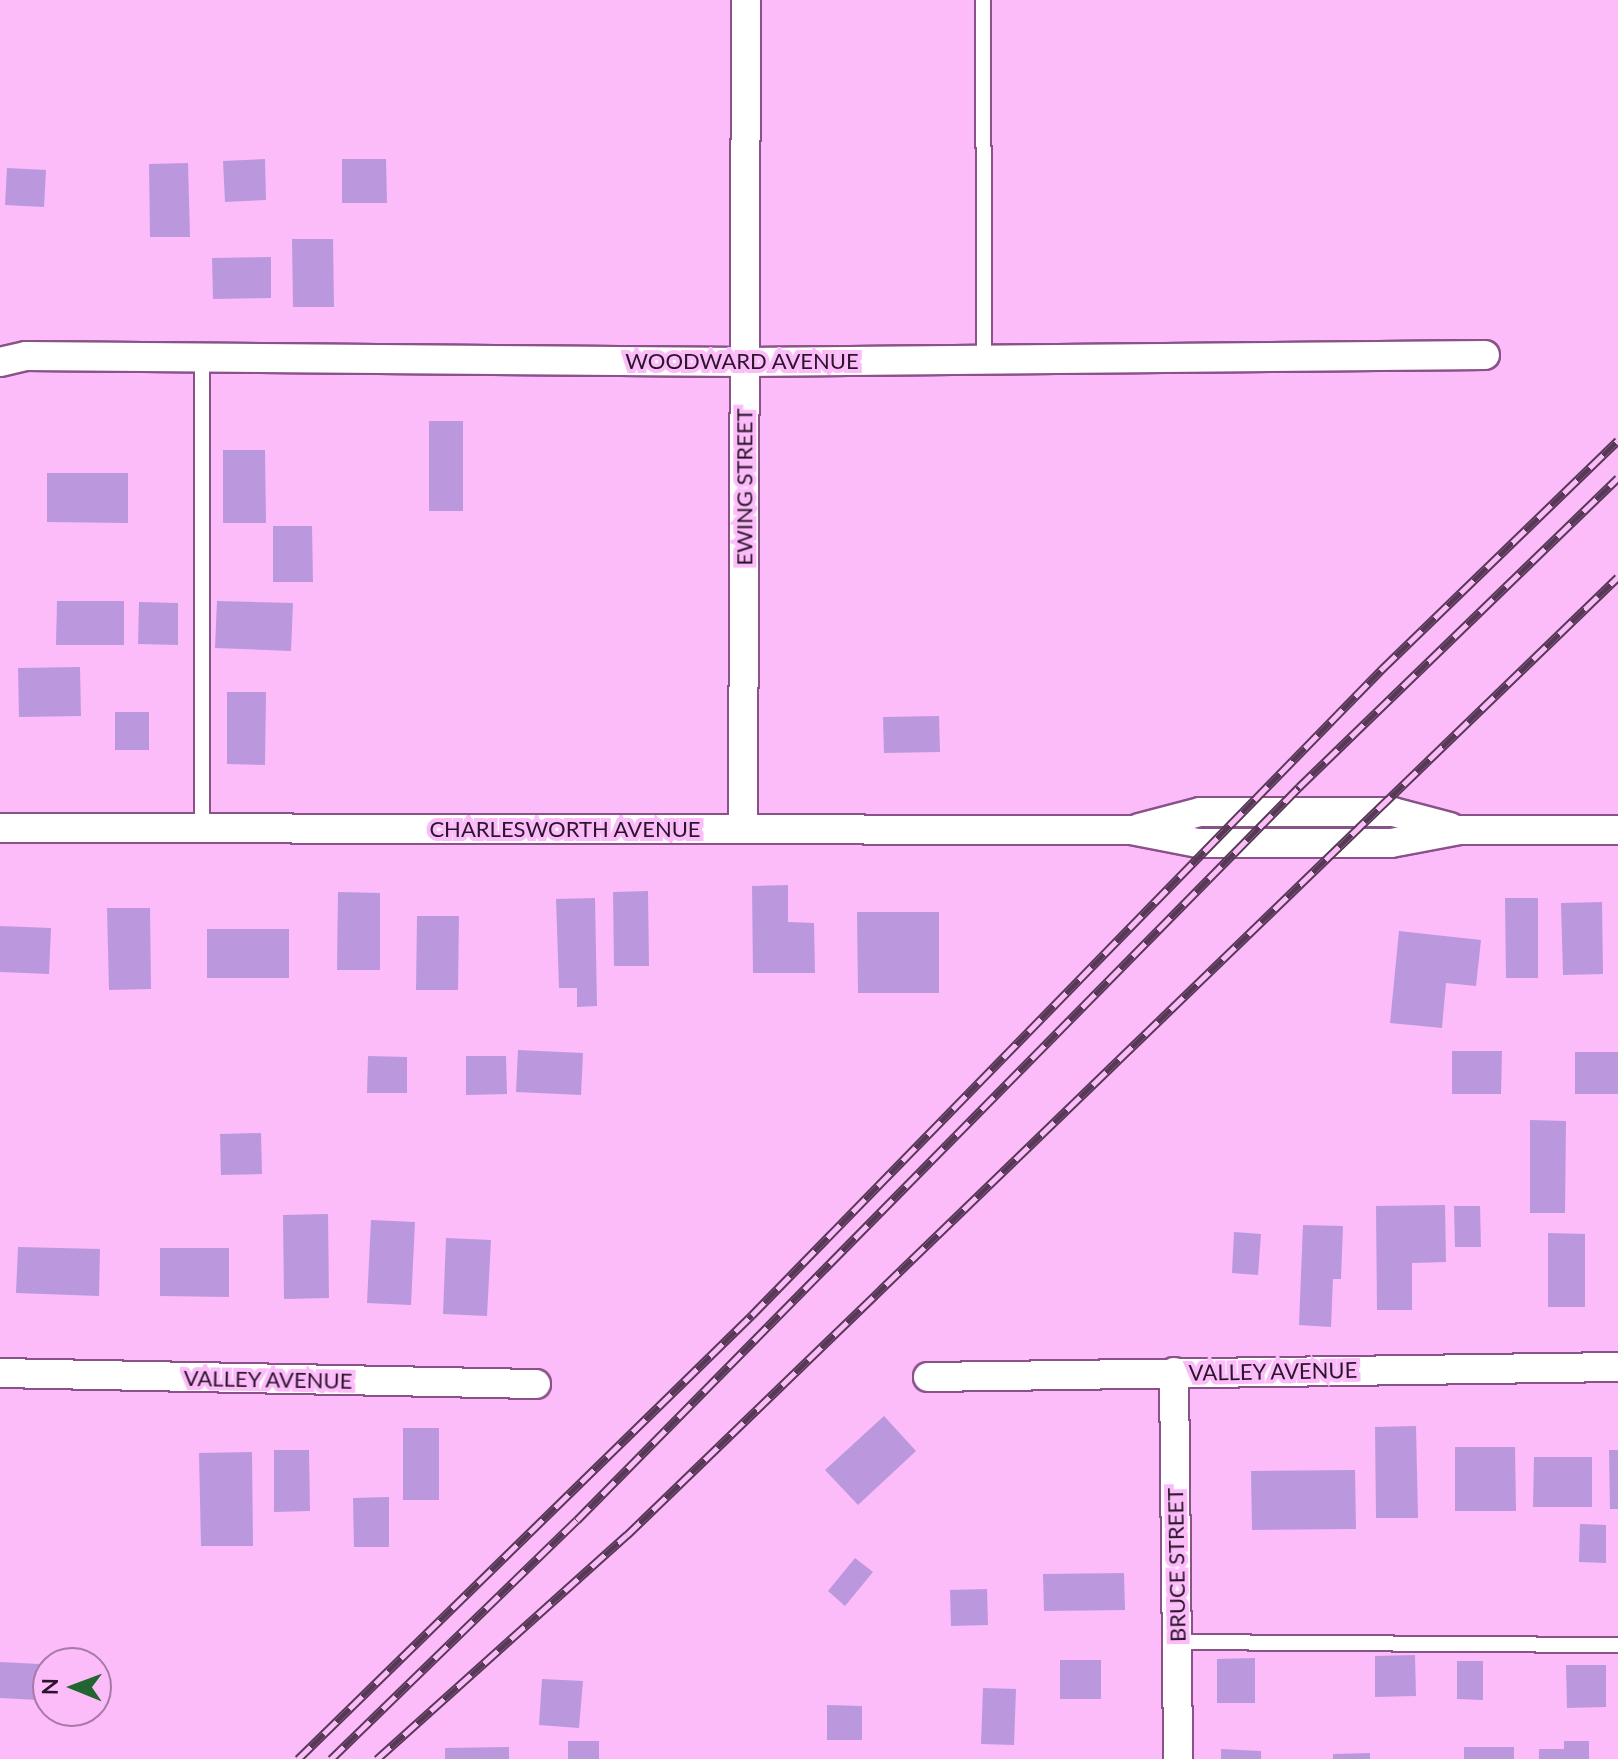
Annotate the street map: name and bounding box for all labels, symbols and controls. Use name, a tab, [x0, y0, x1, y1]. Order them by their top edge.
street label: WOODWARD AVENUE	[625, 348, 859, 374]
street label: EWING STREET	[731, 408, 757, 566]
street label: CHARLESWORTH AVENUE	[429, 816, 701, 842]
street label: VALLEY AVENUE	[1188, 1356, 1358, 1386]
street label: VALLEY AVENUE	[183, 1364, 353, 1394]
street label: BRUCE STREET	[1161, 1488, 1191, 1642]
north arrow	[32, 1647, 112, 1727]
text: N	[36, 1678, 63, 1695]

